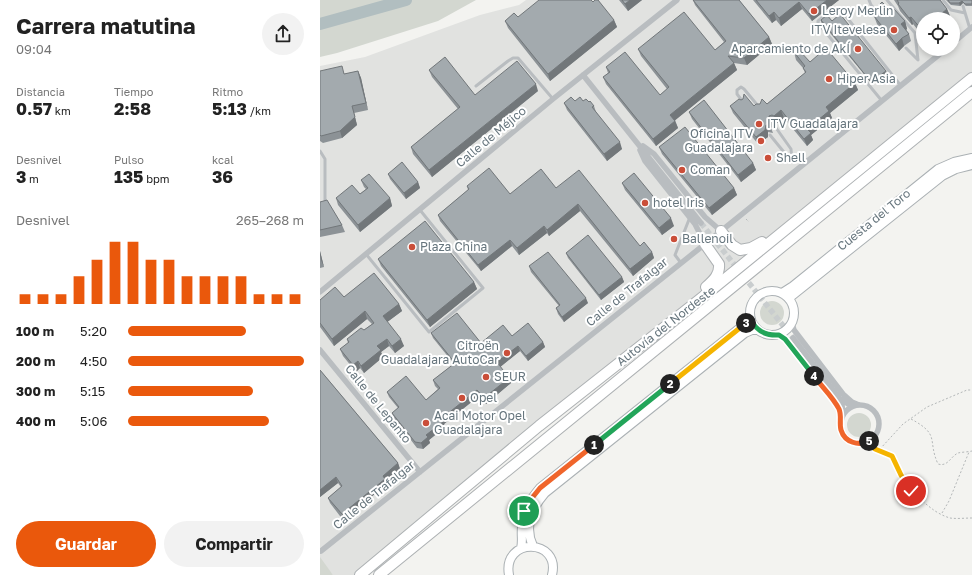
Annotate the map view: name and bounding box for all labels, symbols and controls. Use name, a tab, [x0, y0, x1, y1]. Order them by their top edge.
place label: Leroy Merlin	[822, 3, 893, 18]
marker: Leroy Merlin	[809, 6, 819, 16]
text: Carrera matutina	[16, 12, 196, 39]
map controls	[916, 12, 960, 56]
button: locate	[916, 12, 960, 56]
button: share	[262, 13, 304, 55]
place label: ITV Itevelesa	[811, 22, 886, 37]
marker: ITV Itevelesa	[889, 25, 899, 35]
text: 09:04	[16, 41, 52, 57]
place label: Aparcamiento de AkÍ	[731, 41, 851, 56]
marker: Aparcamiento de AkÍ	[853, 44, 863, 54]
place label: Hiper Asia	[837, 71, 896, 86]
marker: Hiper Asia	[824, 74, 834, 84]
text: Distancia	[16, 85, 65, 98]
text: Tiempo	[114, 85, 153, 98]
text: Ritmo	[212, 85, 243, 98]
text: 0.57	[16, 98, 52, 119]
text: 2:58	[114, 98, 151, 119]
text: 5:13	[212, 98, 247, 119]
street label: Calle de Méjico	[452, 103, 529, 170]
text: km	[52, 104, 71, 117]
text: /km	[247, 104, 271, 117]
place label: ITV Guadalajara	[767, 116, 858, 131]
marker: ITV Guadalajara	[754, 119, 764, 129]
place label: Oficina ITV Guadalajara	[684, 126, 753, 155]
marker: Oficina ITV Guadalajara	[756, 136, 766, 146]
place label: Shell	[776, 150, 806, 165]
text: Desnivel	[16, 153, 61, 166]
text: Pulso	[114, 153, 144, 166]
text: kcal	[212, 153, 234, 166]
marker: Shell	[763, 153, 773, 163]
place label: Coman	[690, 162, 730, 177]
marker: Coman	[677, 165, 687, 175]
text: 3	[16, 166, 26, 187]
text: 135	[114, 166, 144, 187]
text: 36	[212, 166, 233, 187]
text: m	[26, 172, 39, 185]
text: bpm	[144, 172, 170, 185]
street label: Cuesta del Toro	[834, 186, 913, 254]
place label: hotel Iris	[653, 195, 704, 210]
marker: hotel Iris	[640, 198, 650, 208]
text: Desnivel	[16, 212, 70, 228]
text: 265–268 m	[236, 212, 304, 228]
place label: Ballenoil	[682, 231, 733, 246]
marker: Ballenoil	[669, 234, 679, 244]
place label: Plaza China	[420, 239, 487, 254]
marker: Plaza China	[407, 242, 417, 252]
street label: Calle de Trafalgar	[583, 254, 671, 329]
street label: Autovía del Nordeste	[613, 282, 718, 369]
pin: 3	[736, 313, 756, 333]
text: 3	[743, 316, 749, 329]
text: 100 m	[16, 323, 54, 339]
text: 5:20	[80, 323, 107, 339]
place label: Citroën Guadalajara AutoCar	[381, 338, 499, 367]
marker: Citroën Guadalajara AutoCar	[502, 348, 512, 358]
text: 200 m	[16, 353, 55, 369]
text: 4:50	[80, 353, 107, 369]
street label: Calle de Lepanto	[342, 361, 415, 446]
pin: 4	[804, 366, 824, 386]
place label: SEUR	[494, 369, 526, 384]
text: 4	[811, 369, 817, 382]
marker: SEUR	[481, 372, 491, 382]
pin: 2	[660, 374, 680, 394]
text: 2	[667, 377, 673, 390]
text: 300 m	[16, 383, 55, 399]
text: 5:15	[80, 383, 105, 399]
place label: Opel	[470, 390, 497, 405]
marker: Opel	[457, 393, 467, 403]
place label: Acai Motor Opel Guadalajara	[434, 408, 526, 437]
text: 400 m	[16, 413, 56, 429]
text: 5:06	[80, 413, 107, 429]
marker: Acai Motor Opel Guadalajara	[421, 418, 431, 428]
pin: 5	[859, 431, 879, 451]
text: 5	[866, 434, 872, 447]
pin: 1	[584, 435, 604, 455]
text: 1	[591, 438, 597, 451]
street label: Calle de Trafalgar	[330, 457, 418, 532]
pin	[894, 474, 928, 508]
icon: check	[900, 480, 922, 502]
pin	[507, 494, 541, 528]
icon: arrive	[513, 500, 535, 522]
button: Guardar	[16, 521, 156, 567]
button: Compartir	[164, 521, 304, 567]

